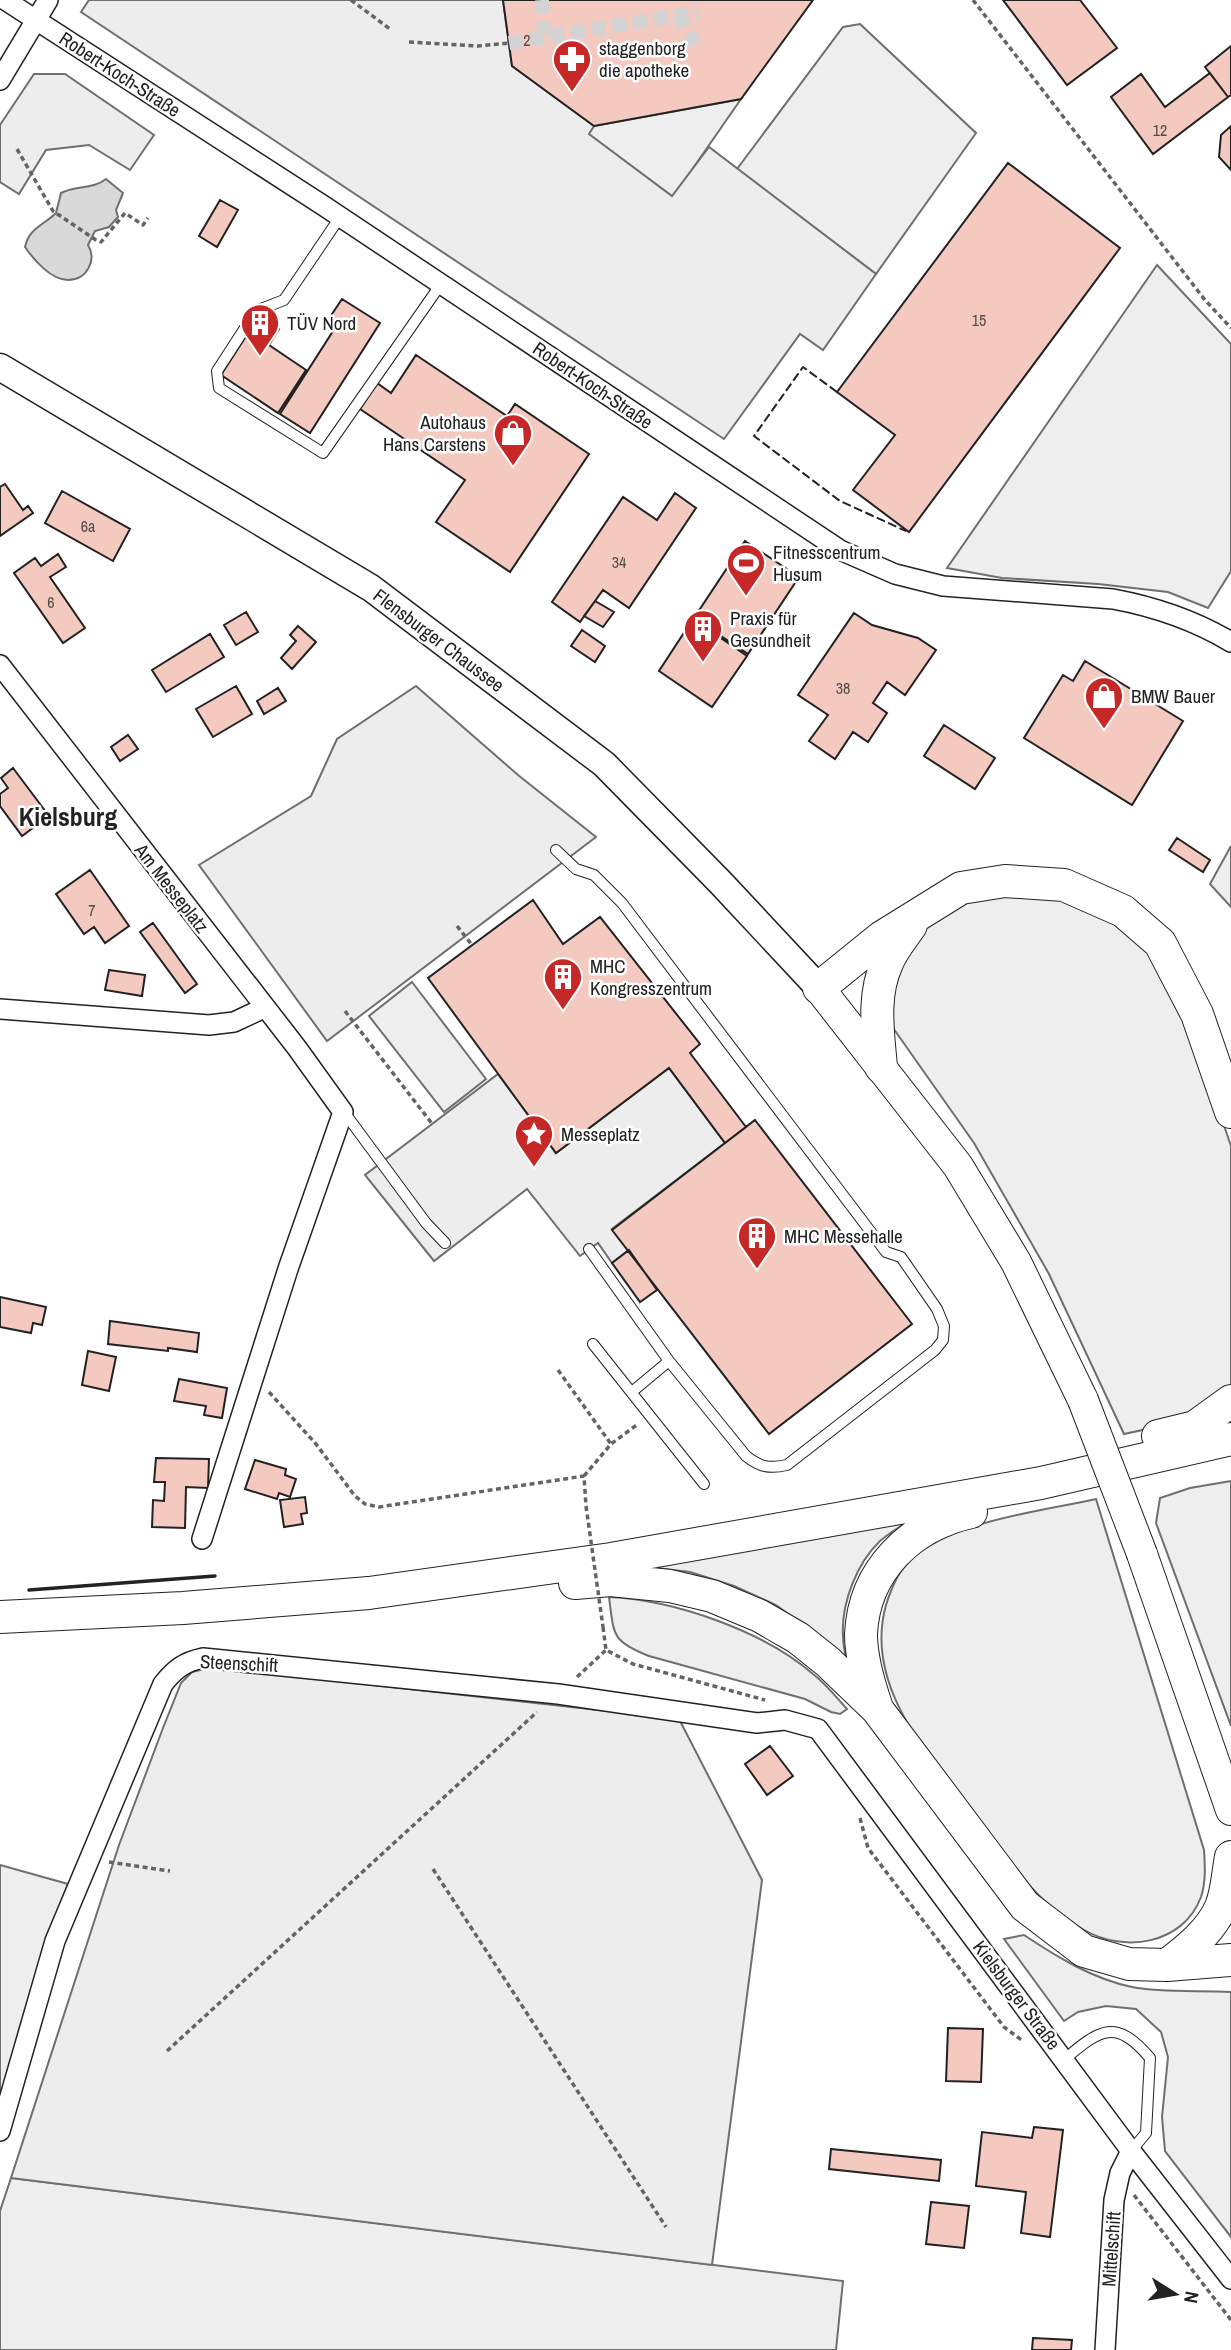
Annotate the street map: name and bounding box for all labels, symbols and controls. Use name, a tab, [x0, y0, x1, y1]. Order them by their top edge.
street label: Robert-Koch-Straße	[54, 25, 186, 123]
house number: 2	[523, 29, 531, 51]
place label: staggenborg die apotheke	[599, 35, 689, 83]
pharmacy icon: staggenborg die apotheke	[551, 38, 593, 93]
house number: 12	[1153, 119, 1167, 141]
building icon: TÜV Nord	[239, 302, 281, 357]
house number: 15	[972, 309, 986, 331]
place label: TÜV Nord	[287, 310, 356, 336]
street label: Robert-Koch-Straße	[528, 335, 658, 435]
place label: Autohaus Hans Carstens	[383, 409, 486, 457]
shop icon: Autohaus Hans Carstens	[492, 412, 534, 467]
house number: 6a	[81, 515, 96, 537]
place label: Fitnesscentrum Husum	[773, 539, 880, 587]
sports icon: Fitnesscentrum Husum	[725, 542, 767, 597]
house number: 34	[612, 551, 626, 573]
street label: Flensburger Chaussee	[368, 582, 510, 698]
house number: 6	[47, 591, 55, 613]
place label: Praxis für Gesundheit	[730, 605, 811, 653]
building icon: Praxis für Gesundheit	[682, 608, 724, 663]
shop icon: BMW Bauer	[1083, 675, 1125, 730]
house number: 38	[836, 677, 850, 699]
place label: BMW Bauer	[1131, 683, 1216, 709]
district label: Kielsburg	[19, 799, 117, 834]
street label: Am Messeplatz	[128, 837, 215, 938]
house number: 7	[88, 899, 96, 921]
place label: MHC Kongresszentrum	[590, 953, 712, 1001]
building icon: MHC Kongresszentrum	[542, 956, 584, 1011]
place icon: Messeplatz	[513, 1113, 555, 1168]
place label: Messeplatz	[561, 1121, 640, 1147]
building icon: MHC Messehalle	[736, 1215, 778, 1270]
place label: MHC Messehalle	[784, 1223, 903, 1249]
street label: Steenschift	[199, 1648, 279, 1678]
street label: Kielsburger Straße	[967, 1935, 1067, 2055]
street label: Mittelschift	[1095, 2210, 1127, 2287]
north arrow	[1140, 2259, 1210, 2329]
text: N	[1178, 2289, 1206, 2305]

